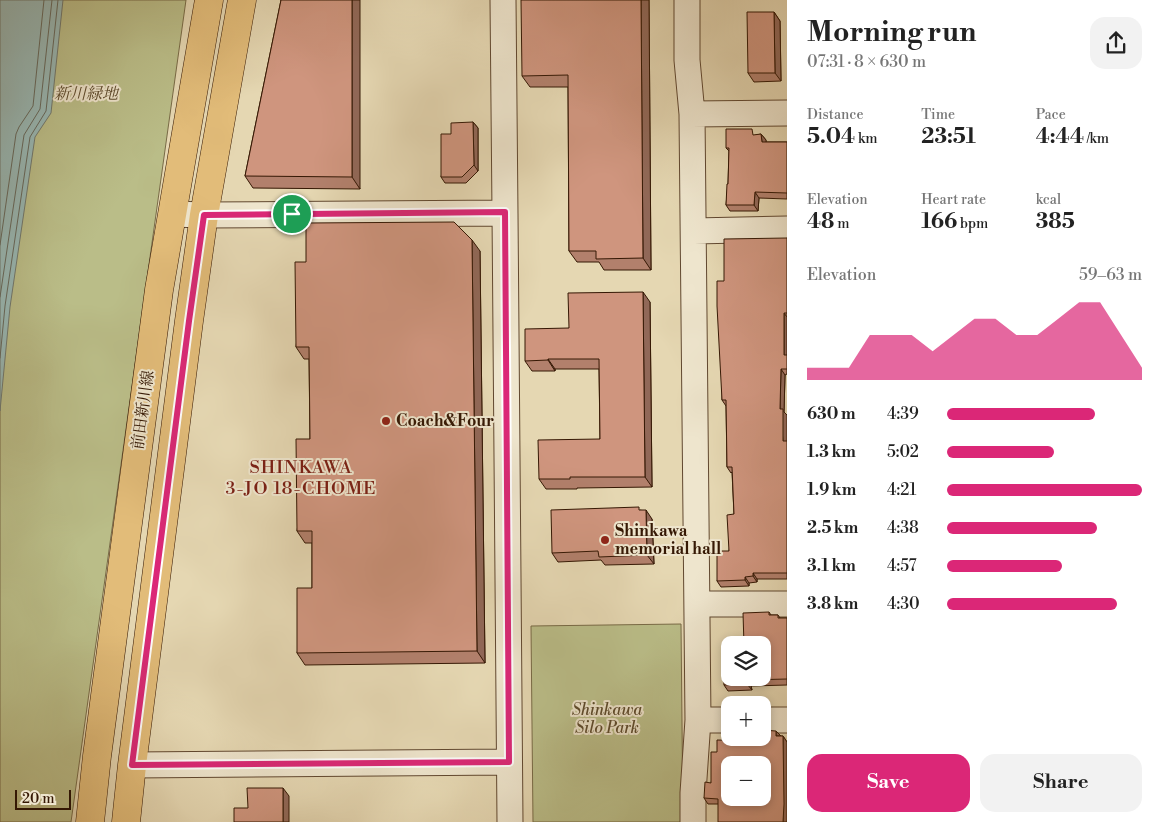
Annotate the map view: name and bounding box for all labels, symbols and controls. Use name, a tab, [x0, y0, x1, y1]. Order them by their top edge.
text: Morning run	[807, 15, 976, 50]
button: share	[1090, 17, 1142, 69]
text: 07:31 · 8 × 630 m	[807, 52, 926, 72]
park label: 新川緑地	[54, 84, 120, 104]
text: Distance	[807, 106, 864, 124]
text: Time	[921, 106, 955, 124]
text: Pace	[1036, 106, 1066, 124]
text: 5.04	[807, 124, 855, 150]
text: 23:51	[921, 124, 976, 150]
text: 4:44	[1036, 124, 1084, 150]
text: km	[855, 130, 878, 148]
text: /km	[1084, 130, 1109, 148]
text: Elevation	[807, 191, 868, 209]
text: Heart rate	[921, 191, 986, 209]
text: kcal	[1036, 191, 1061, 209]
pin	[271, 193, 313, 235]
icon: arrive	[278, 200, 306, 228]
text: 48	[807, 209, 834, 235]
text: 166	[921, 209, 957, 235]
text: 385	[1036, 209, 1075, 235]
text: m	[834, 215, 850, 233]
text: bpm	[957, 215, 988, 233]
text: Elevation	[807, 265, 876, 285]
text: 59–63 m	[1079, 265, 1142, 285]
street label: 前田新川線	[128, 369, 158, 451]
text: 630 m	[807, 404, 855, 424]
text: 4:39	[887, 404, 919, 424]
place label: Coach&Four	[396, 411, 494, 431]
marker: Coach&Four	[380, 415, 392, 427]
text: 1.3 km	[807, 442, 856, 462]
text: 5:02	[887, 442, 919, 462]
district label: SHINKAWA 3-JO 18-CHOME	[225, 456, 377, 500]
text: 1.9 km	[807, 480, 856, 500]
text: 4:21	[887, 480, 916, 500]
text: 2.5 km	[807, 518, 858, 538]
text: 4:38	[887, 518, 919, 538]
place label: Shinkawa memorial hall	[615, 521, 722, 559]
marker: Shinkawa memorial hall	[599, 534, 611, 546]
text: 3.1 km	[807, 556, 856, 576]
text: 4:57	[887, 556, 916, 576]
text: 3.8 km	[807, 594, 858, 614]
text: 4:30	[887, 594, 920, 614]
map controls	[721, 636, 771, 806]
button: layers	[721, 636, 771, 686]
button: +	[721, 696, 771, 746]
park label: Shinkawa Silo Park	[572, 700, 642, 738]
button: Save	[807, 754, 970, 812]
button: Share	[980, 754, 1142, 812]
button: −	[721, 756, 771, 806]
scale bar	[15, 787, 71, 810]
text: 20 m	[22, 790, 54, 808]

